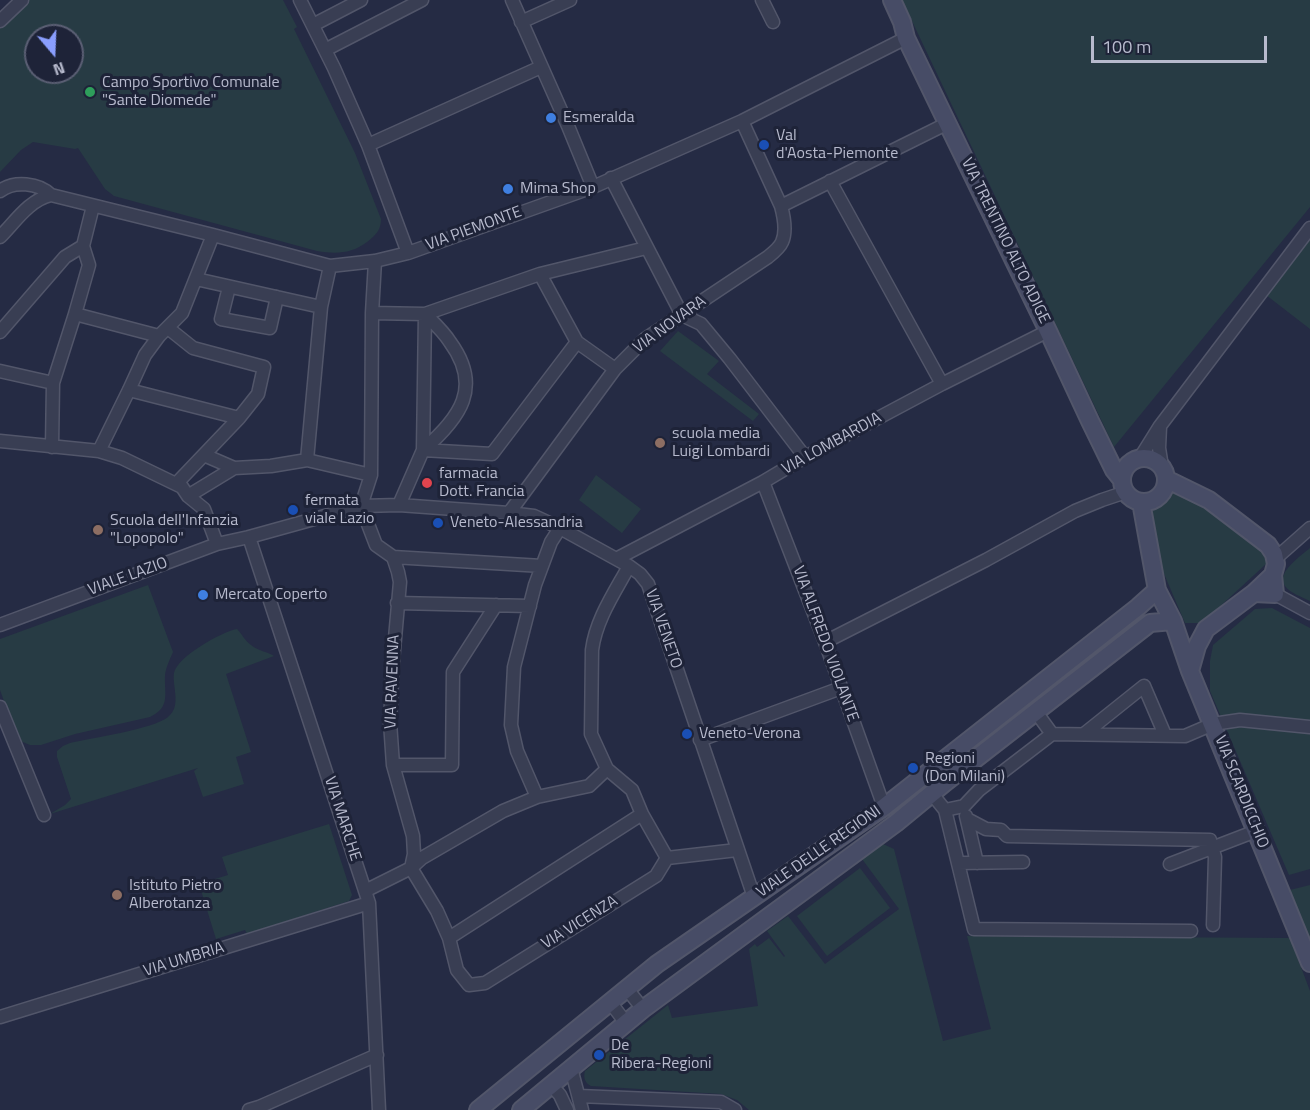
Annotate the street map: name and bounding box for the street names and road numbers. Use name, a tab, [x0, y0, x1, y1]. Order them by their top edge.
street label: VIA TRENTINO ALTO ADIGE	[957, 155, 1053, 327]
street label: VIA PIEMONTE	[423, 203, 525, 255]
street label: VIA NOVARA	[630, 292, 710, 358]
street label: VIA LOMBARDIA	[779, 409, 885, 479]
street label: VIALE LAZIO	[86, 554, 170, 600]
street label: VIA ALFREDO VIOLANTE	[788, 564, 862, 724]
street label: VIA VENETO	[640, 587, 686, 671]
street label: VIA RAVENNA	[382, 634, 404, 730]
street label: VIA SCARDICCHIO	[1210, 733, 1272, 851]
street label: VIA MARCHE	[319, 774, 365, 864]
street label: VIALE DELLE REGIONI	[753, 802, 885, 902]
street label: VIA VICENZA	[538, 892, 622, 954]
street label: VIA UMBRIA	[141, 939, 227, 981]

